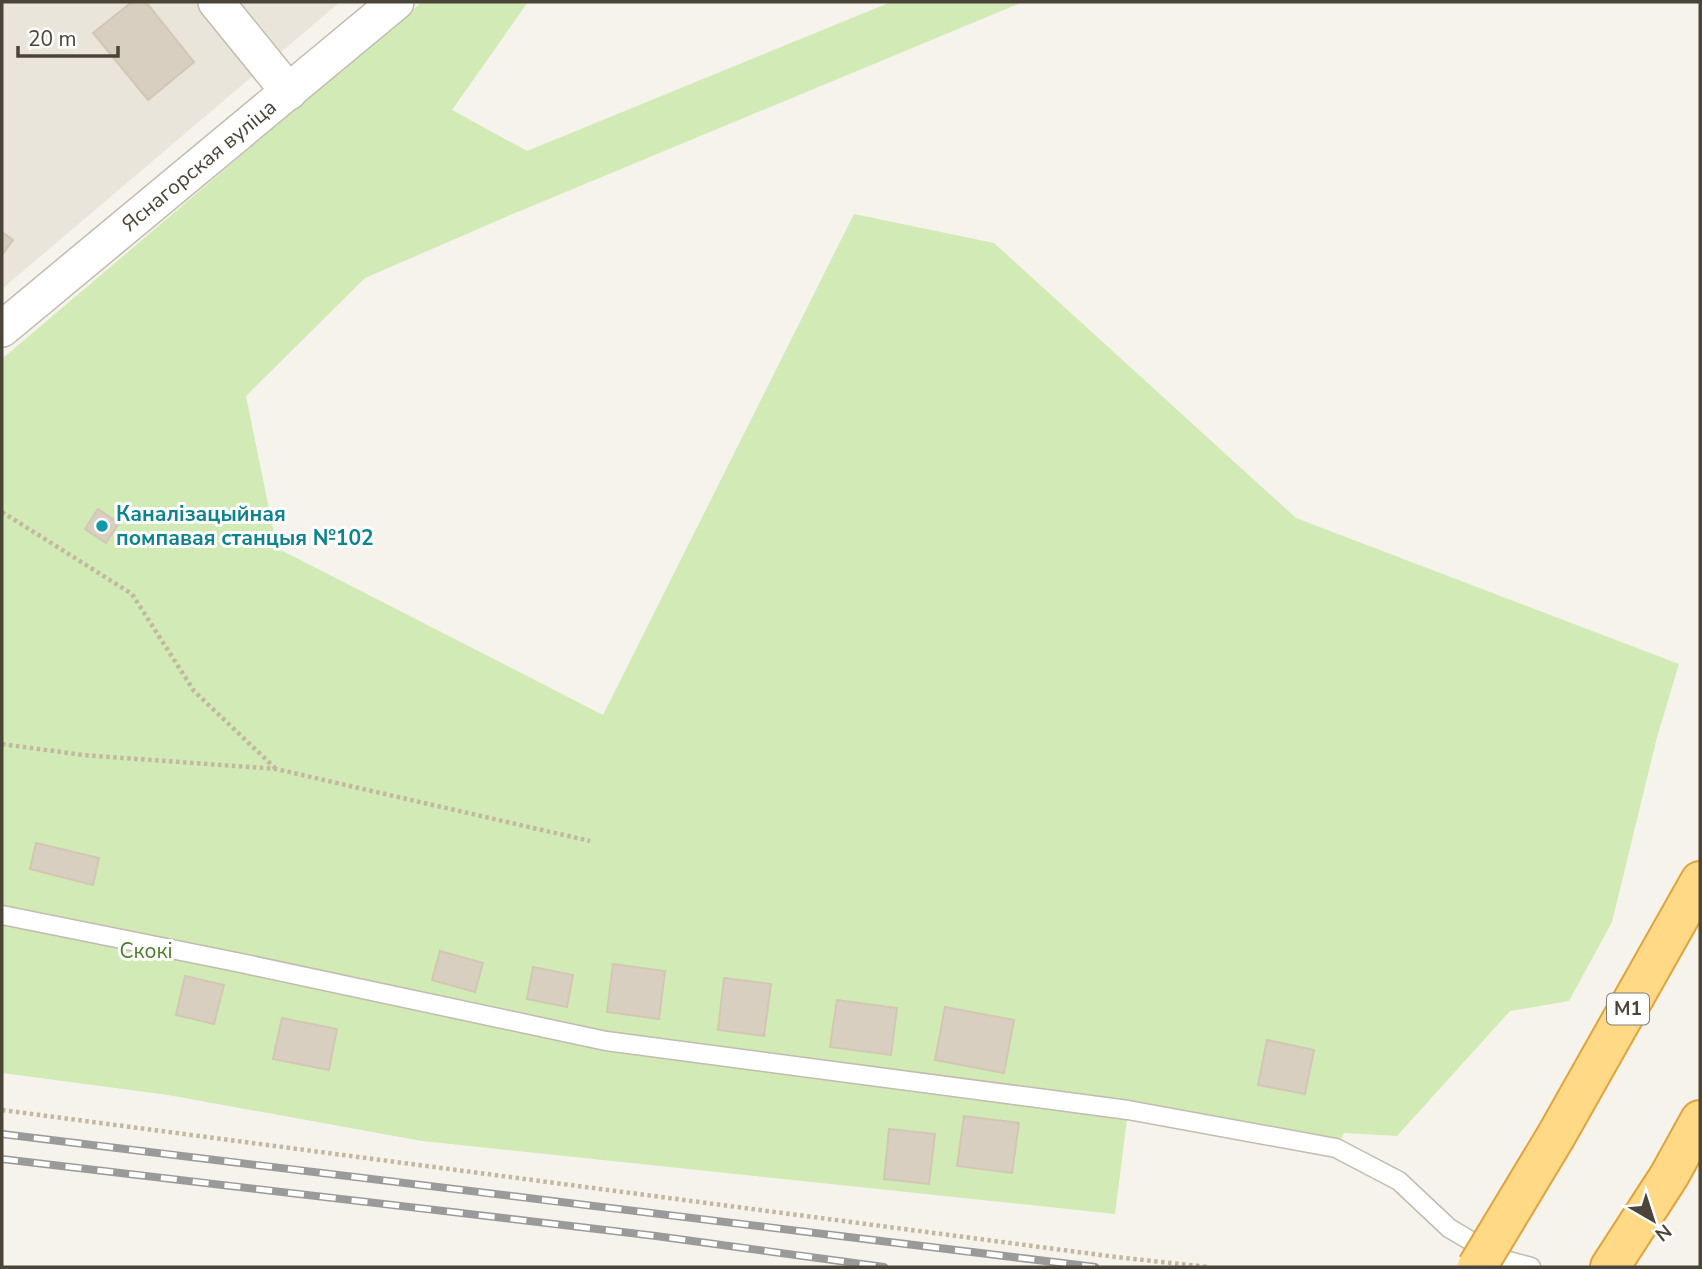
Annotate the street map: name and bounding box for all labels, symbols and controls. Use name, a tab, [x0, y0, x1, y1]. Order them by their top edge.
scale bar	[18, 14, 117, 58]
text: 20 m	[28, 25, 77, 53]
street label: Яснагорская вуліца	[116, 93, 282, 238]
place label: Каналізацыйная помпавая станцыя №102	[116, 500, 374, 552]
marker: Каналізацыйная помпавая станцыя №102	[94, 518, 110, 534]
park label: Скокі	[119, 937, 173, 965]
road number: М1	[1607, 993, 1649, 1024]
north arrow	[1618, 1185, 1688, 1255]
text: N	[1649, 1218, 1677, 1247]

